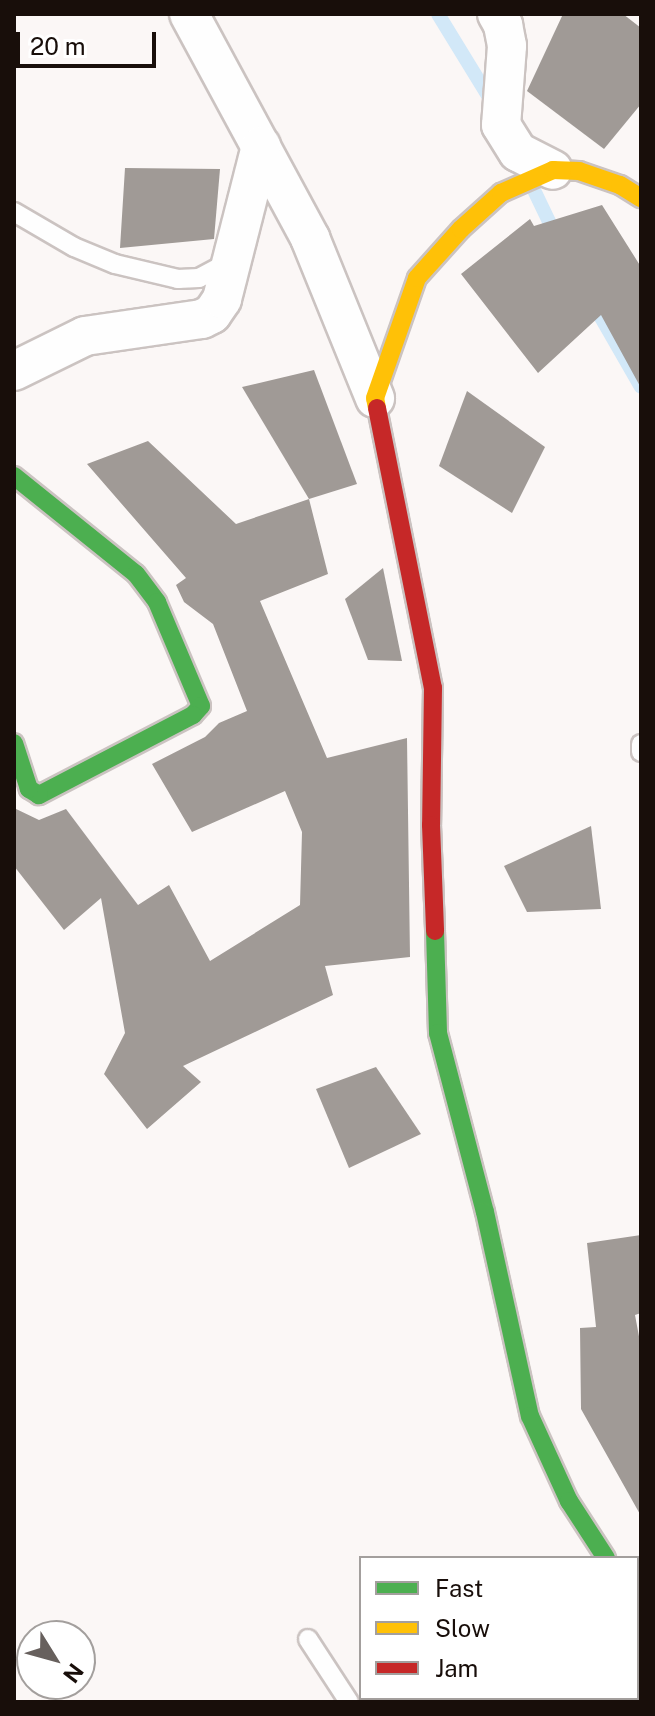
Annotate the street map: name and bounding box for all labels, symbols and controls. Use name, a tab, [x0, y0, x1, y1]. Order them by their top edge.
scale bar	[20, 16, 160, 66]
text: 20 m	[30, 32, 86, 60]
legend	[359, 1556, 639, 1700]
text: Fast	[435, 1574, 483, 1602]
text: Slow	[435, 1614, 490, 1642]
north arrow	[16, 1620, 96, 1700]
text: Jam	[435, 1654, 478, 1682]
text: N	[58, 1659, 89, 1688]

